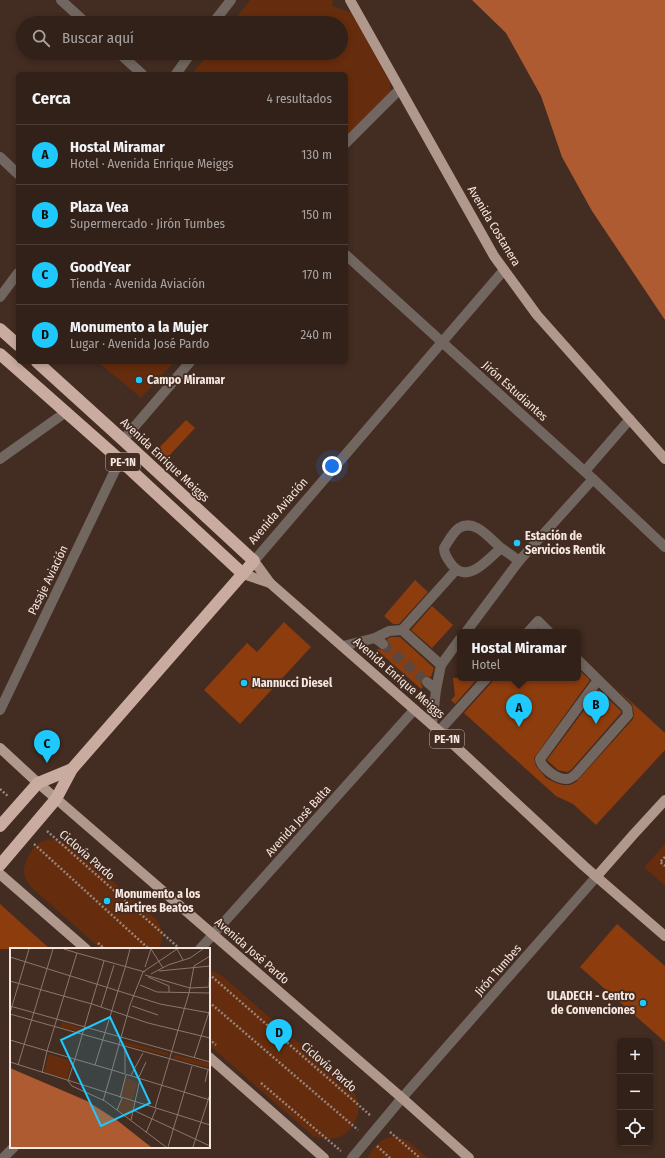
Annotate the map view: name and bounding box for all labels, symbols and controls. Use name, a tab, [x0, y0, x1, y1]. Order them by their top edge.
search box	[16, 16, 348, 60]
icon: search	[30, 27, 52, 49]
text: Buscar aquí	[62, 29, 134, 47]
text: Cerca	[32, 88, 71, 109]
text: 4 resultados	[266, 91, 332, 106]
text: Hostal Miramar	[70, 138, 165, 156]
text: A	[41, 147, 49, 162]
text: 130 m	[301, 147, 332, 162]
text: Hotel · Avenida Enrique Meiggs	[70, 156, 234, 171]
street label: Avenida Costanera	[465, 183, 523, 269]
text: Plaza Vea	[70, 198, 129, 216]
text: B	[41, 207, 49, 222]
text: 150 m	[301, 207, 332, 222]
text: Supermercado · Jirón Tumbes	[70, 216, 225, 231]
text: GoodYear	[70, 258, 131, 276]
text: C	[42, 267, 48, 282]
text: 170 m	[302, 267, 332, 282]
text: Tienda · Avenida Aviación	[70, 276, 205, 291]
text: Monumento a la Mujer	[70, 318, 208, 336]
text: D	[41, 327, 49, 342]
text: 240 m	[300, 327, 332, 342]
text: Lugar · Avenida José Pardo	[70, 336, 209, 351]
street label: Jirón Estudiantes	[479, 358, 551, 424]
place label: Campo Miramar	[147, 373, 226, 387]
marker: Campo Miramar	[134, 375, 144, 385]
street label: Avenida Enrique Meiggs	[118, 415, 212, 505]
road number: PE-1N	[106, 453, 140, 471]
your location	[322, 456, 342, 476]
street label: Avenida Aviación	[245, 475, 311, 547]
place label: Estación de Servicios Rentik	[525, 529, 606, 557]
marker: Estación de Servicios Rentik	[512, 538, 522, 548]
street label: Pasaje Aviación	[25, 543, 71, 617]
popup	[457, 629, 581, 681]
street label: Avenida Enrique Meiggs	[351, 635, 447, 721]
text: Hostal Miramar	[472, 639, 566, 657]
text: Hotel	[472, 657, 500, 672]
place label: Mannucci Diesel	[252, 676, 333, 690]
marker: Mannucci Diesel	[239, 678, 249, 688]
pin: B	[583, 691, 609, 724]
pin: A	[506, 694, 532, 727]
pin: C	[34, 730, 60, 763]
road number: PE-1N	[430, 730, 464, 748]
street label: Avenida José Balta	[262, 783, 334, 859]
street label: Ciclovía Pardo	[56, 827, 118, 883]
place label: Monumento a los Mártires Beatos	[115, 887, 201, 915]
marker: Monumento a los Mártires Beatos	[102, 896, 112, 906]
street label: Avenida José Pardo	[212, 915, 292, 987]
street label: Jirón Tumbes	[472, 941, 524, 999]
inset map	[10, 948, 210, 1148]
place label: ULADECH - Centro de Convenciones	[547, 989, 636, 1017]
marker: ULADECH - Centro de Convenciones	[638, 998, 648, 1008]
pin: D	[266, 1019, 292, 1052]
map controls	[617, 1038, 653, 1146]
button: +	[617, 1038, 653, 1074]
street label: Ciclovía Pardo	[298, 1039, 360, 1095]
button: −	[617, 1074, 653, 1110]
button: locate	[617, 1110, 653, 1146]

